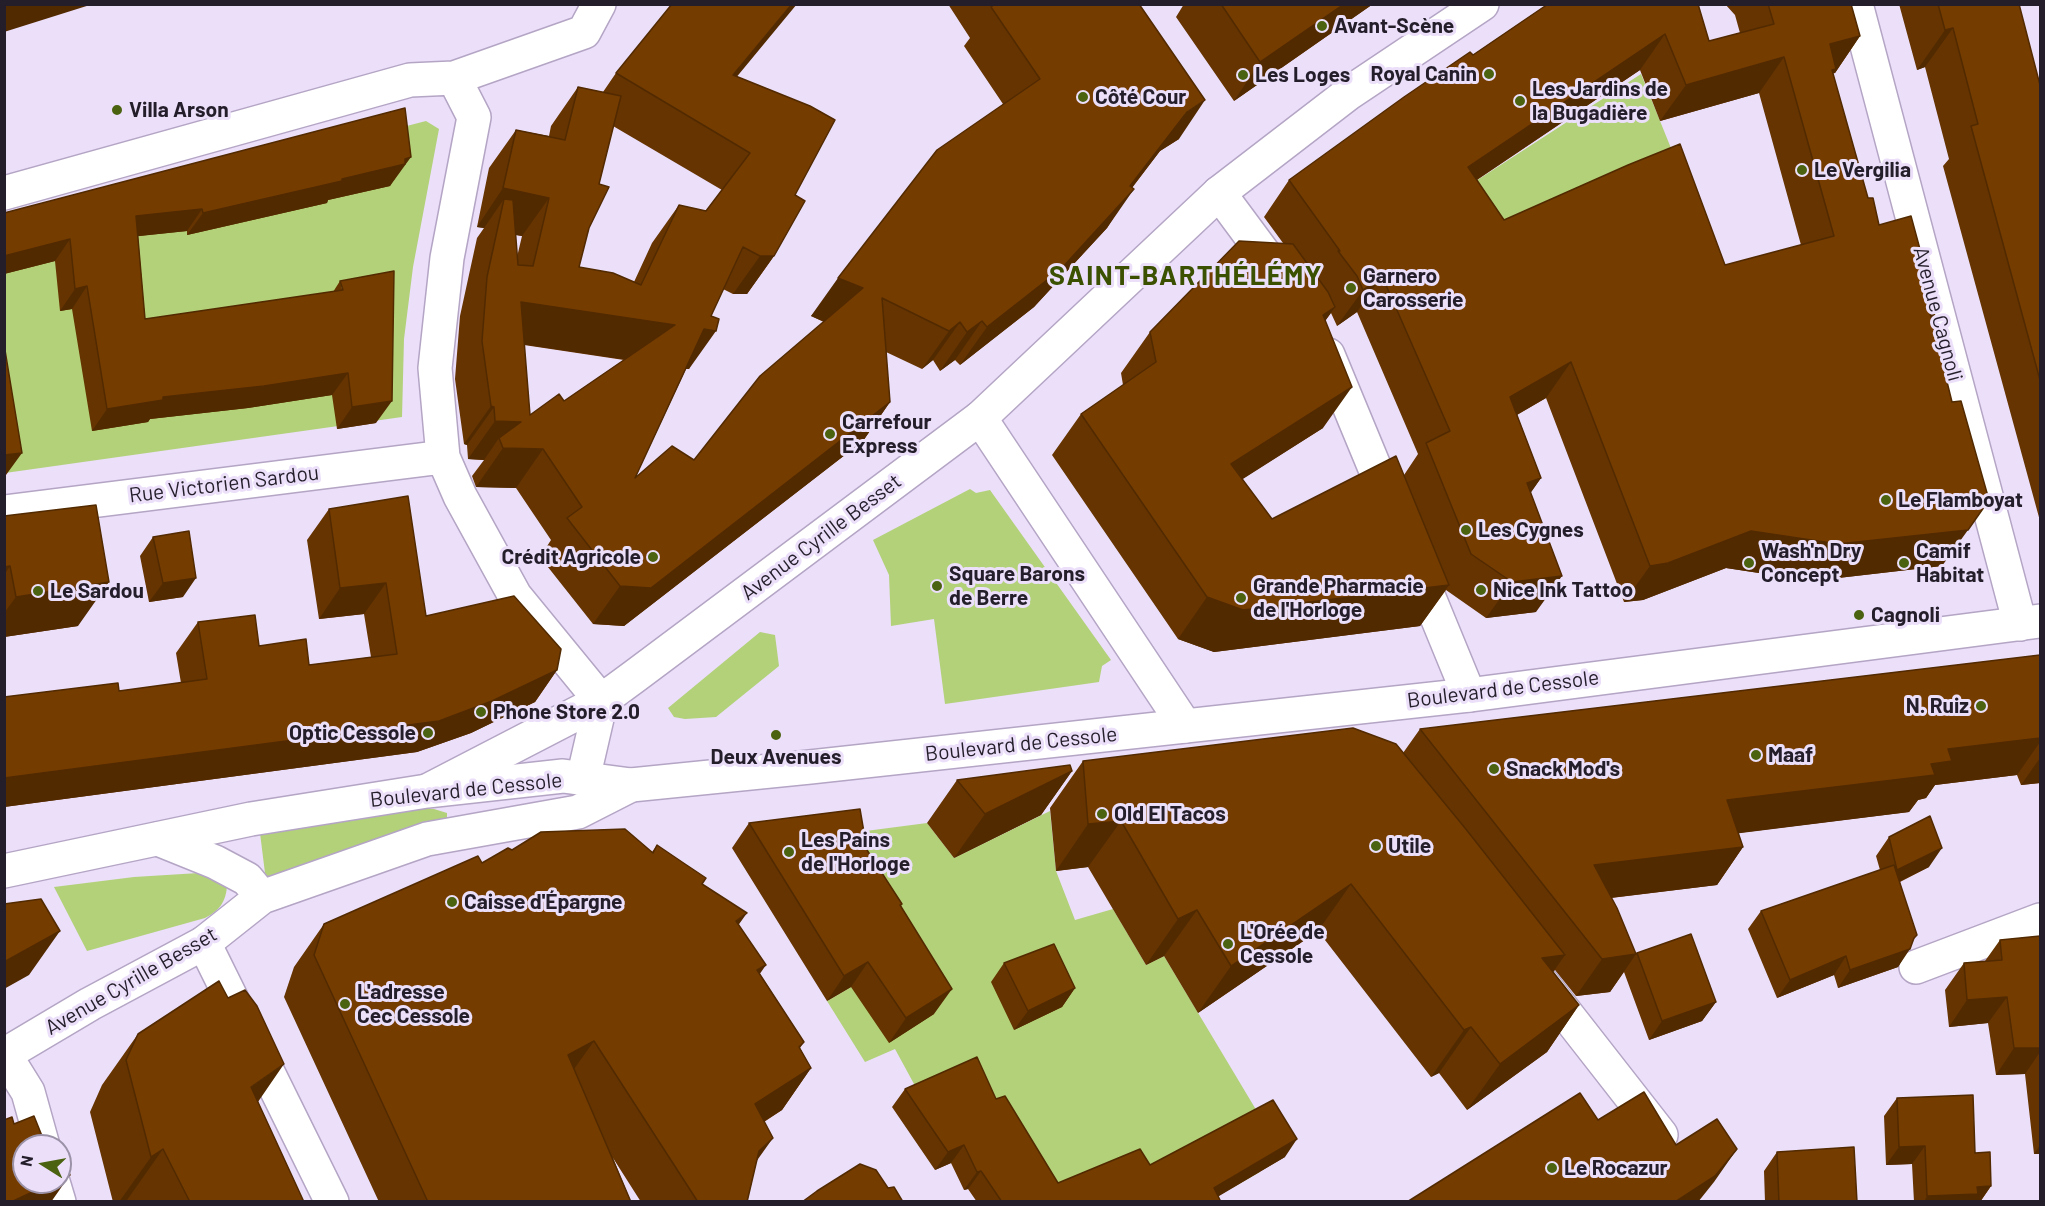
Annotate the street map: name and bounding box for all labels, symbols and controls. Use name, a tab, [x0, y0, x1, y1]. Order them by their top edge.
place label: Avant-Scène	[1334, 13, 1454, 39]
marker: Avant-Scène	[1315, 19, 1329, 33]
place label: Royal Canin	[1371, 61, 1477, 87]
place label: Les Loges	[1255, 62, 1350, 88]
marker: Royal Canin	[1482, 67, 1496, 81]
marker: Les Loges	[1236, 68, 1250, 82]
place label: Les Jardins de la Bugadière	[1532, 76, 1668, 126]
place label: Côté Cour	[1095, 84, 1186, 110]
marker: Côté Cour	[1076, 90, 1090, 104]
marker: Les Jardins de la Bugadière	[1513, 94, 1527, 108]
place label: Villa Arson	[129, 97, 229, 123]
marker: Villa Arson	[110, 103, 124, 117]
place label: Le Vergilia	[1814, 157, 1911, 183]
marker: Le Vergilia	[1795, 163, 1809, 177]
street label: Avenue Cagnoli	[1908, 244, 1968, 384]
district label: SAINT-BARTHÉLÉMY	[1049, 260, 1323, 292]
place label: Garnero Carosserie	[1363, 263, 1464, 313]
marker: Garnero Carosserie	[1344, 281, 1358, 295]
place label: Carrefour Express	[842, 409, 931, 459]
marker: Carrefour Express	[823, 427, 837, 441]
street label: Rue Victorien Sardou	[128, 460, 320, 508]
street label: Avenue Cyrille Besset	[736, 469, 906, 605]
place label: Le Flamboyat	[1898, 487, 2023, 513]
marker: Le Flamboyat	[1879, 493, 1893, 507]
place label: Les Cygnes	[1478, 517, 1584, 543]
marker: Les Cygnes	[1459, 523, 1473, 537]
place label: Wash'n Dry Concept	[1761, 538, 1861, 588]
place label: Camif Habitat	[1916, 538, 1984, 588]
place label: Crédit Agricole	[501, 544, 641, 570]
marker: Crédit Agricole	[646, 550, 660, 564]
marker: Wash'n Dry Concept	[1742, 556, 1756, 570]
marker: Camif Habitat	[1897, 556, 1911, 570]
place label: Square Barons de Berre	[949, 561, 1085, 611]
place label: Grande Pharmacie de l'Horloge	[1253, 573, 1424, 623]
place label: Nice Ink Tattoo	[1493, 577, 1633, 603]
place label: Le Sardou	[50, 578, 144, 604]
marker: Square Barons de Berre	[930, 579, 944, 593]
marker: Nice Ink Tattoo	[1474, 583, 1488, 597]
marker: Le Sardou	[31, 584, 45, 598]
marker: Grande Pharmacie de l'Horloge	[1234, 591, 1248, 605]
place label: Cagnoli	[1871, 602, 1940, 628]
marker: Cagnoli	[1852, 608, 1866, 622]
street label: Boulevard de Cessole	[1406, 665, 1600, 713]
place label: N. Ruiz	[1906, 693, 1969, 719]
place label: Phone Store 2.0	[493, 699, 640, 725]
marker: N. Ruiz	[1974, 699, 1988, 713]
marker: Phone Store 2.0	[474, 705, 488, 719]
place label: Optic Cessole	[289, 720, 416, 746]
street label: Boulevard de Cessole	[924, 721, 1118, 767]
marker: Optic Cessole	[421, 726, 435, 740]
marker: Deux Avenues	[769, 728, 783, 742]
place label: Maaf	[1768, 742, 1813, 768]
place label: Deux Avenues	[711, 744, 841, 770]
marker: Maaf	[1749, 748, 1763, 762]
place label: Snack Mod's	[1506, 756, 1620, 782]
marker: Snack Mod's	[1487, 762, 1501, 776]
street label: Boulevard de Cessole	[369, 767, 563, 813]
place label: Old El Tacos	[1114, 801, 1226, 827]
marker: Old El Tacos	[1095, 807, 1109, 821]
place label: Les Pains de l'Horloge	[801, 827, 910, 877]
place label: Utile	[1388, 833, 1431, 859]
marker: Utile	[1369, 839, 1383, 853]
marker: Les Pains de l'Horloge	[782, 845, 796, 859]
place label: Caisse d'Épargne	[464, 889, 623, 915]
marker: Caisse d'Épargne	[445, 895, 459, 909]
place label: L'Orée de Cessole	[1240, 919, 1325, 969]
street label: Avenue Cyrille Besset	[41, 922, 221, 1040]
marker: L'Orée de Cessole	[1221, 937, 1235, 951]
place label: L'adresse Cec Cessole	[357, 979, 470, 1029]
marker: L'adresse Cec Cessole	[338, 997, 352, 1011]
north arrow	[12, 1134, 72, 1194]
text: N	[15, 1154, 36, 1168]
place label: Le Rocazur	[1564, 1155, 1668, 1181]
marker: Le Rocazur	[1545, 1161, 1559, 1175]

